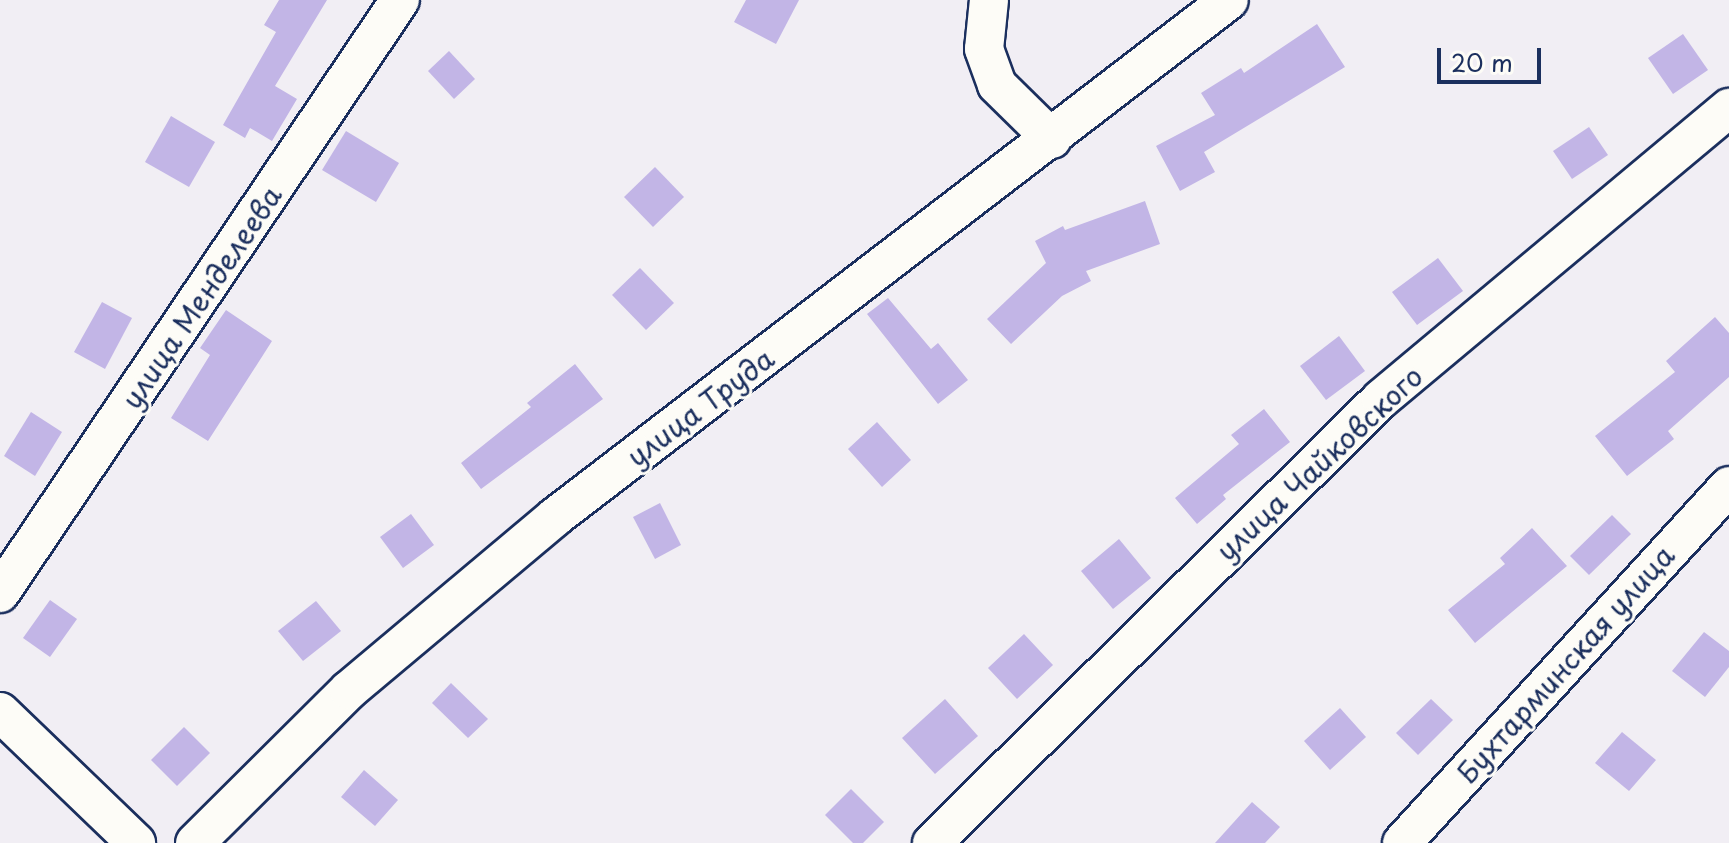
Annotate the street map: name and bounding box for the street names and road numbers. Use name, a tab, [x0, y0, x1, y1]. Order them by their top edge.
street label: улица Менделеева	[114, 179, 288, 415]
street label: улица Труда	[619, 340, 781, 474]
street label: улица Чайковского	[1209, 359, 1429, 567]
street label: Бухтарминская улица	[1449, 538, 1681, 790]

